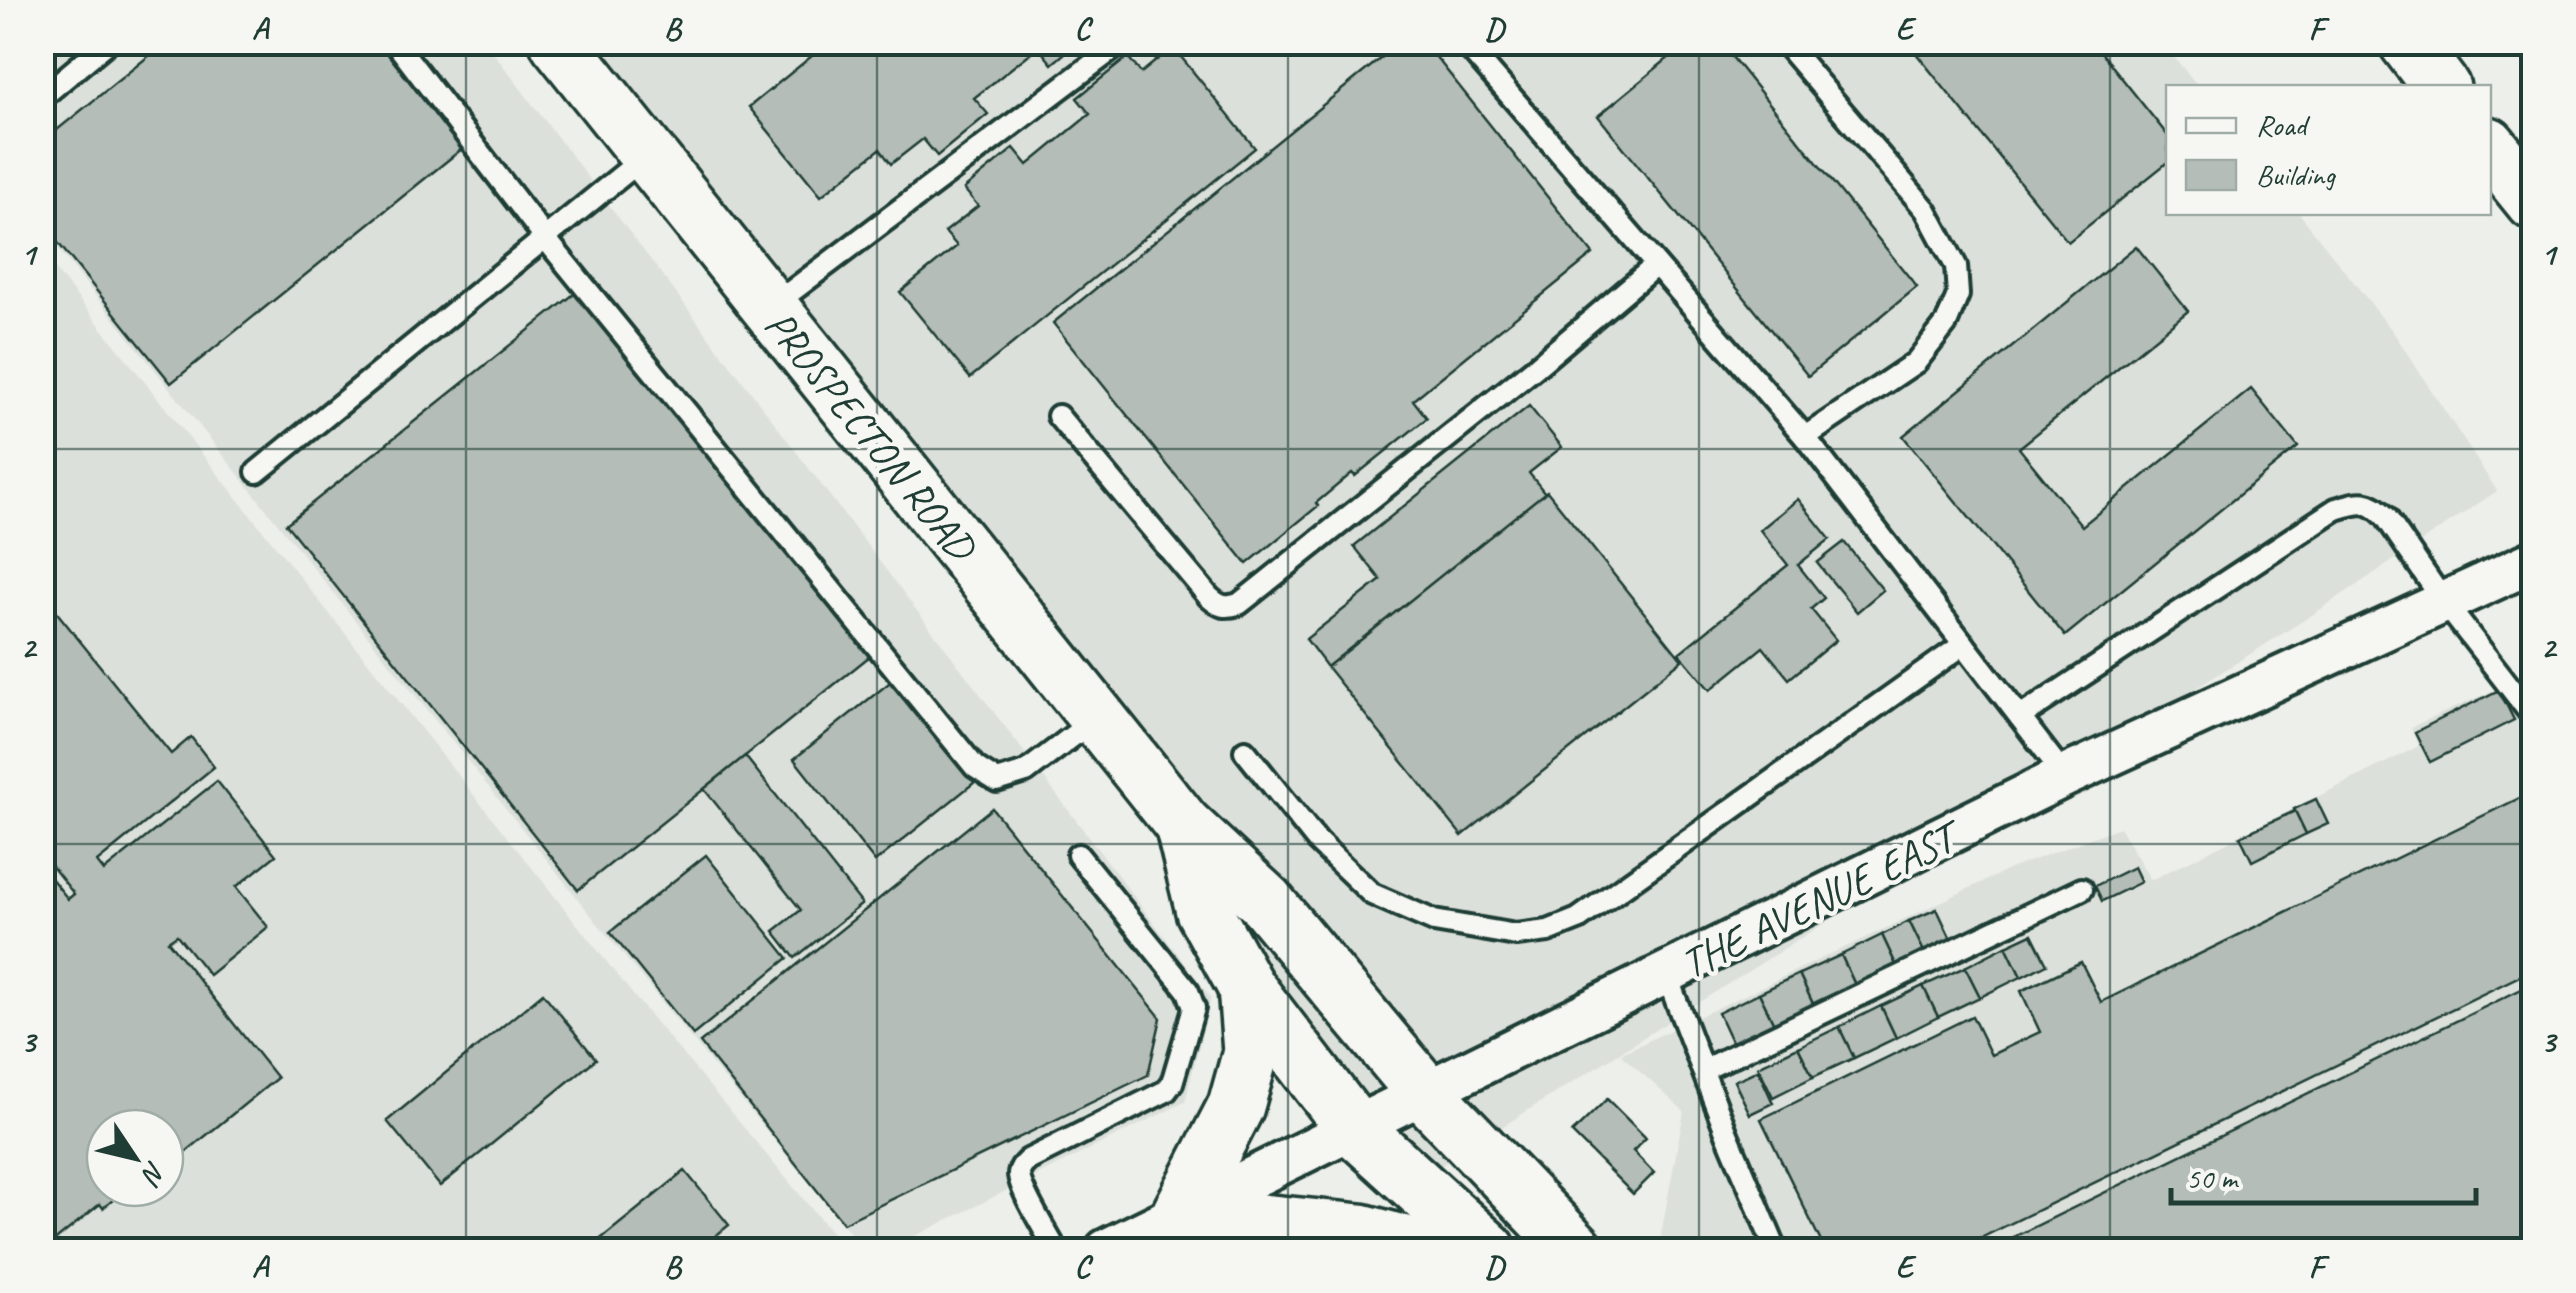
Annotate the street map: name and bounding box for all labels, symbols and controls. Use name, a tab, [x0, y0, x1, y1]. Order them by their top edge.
text: A	[252, 8, 271, 49]
text: B	[664, 8, 683, 49]
text: C	[1074, 8, 1094, 49]
text: D	[1485, 8, 1507, 49]
text: E	[1895, 8, 1917, 49]
text: F	[2309, 8, 2331, 49]
legend	[2166, 85, 2491, 215]
text: Road	[2256, 106, 2310, 144]
text: Building	[2256, 156, 2336, 194]
text: 1	[21, 233, 39, 274]
text: 1	[2541, 233, 2559, 274]
street label: PROSPECTON ROAD	[753, 300, 989, 573]
text: 2	[21, 627, 38, 668]
text: 2	[2541, 627, 2558, 668]
street label: THE AVENUE EAST	[1672, 808, 1973, 990]
text: 3	[21, 1021, 38, 1062]
text: 3	[2541, 1021, 2558, 1062]
north arrow	[85, 1108, 185, 1208]
scale bar	[2171, 1143, 2476, 1205]
text: N	[133, 1155, 174, 1193]
text: 50 m	[2186, 1159, 2239, 1197]
text: A	[252, 1246, 271, 1287]
text: B	[664, 1246, 683, 1287]
text: C	[1074, 1246, 1094, 1287]
text: D	[1485, 1246, 1507, 1287]
text: E	[1895, 1246, 1917, 1287]
text: F	[2309, 1246, 2331, 1287]

